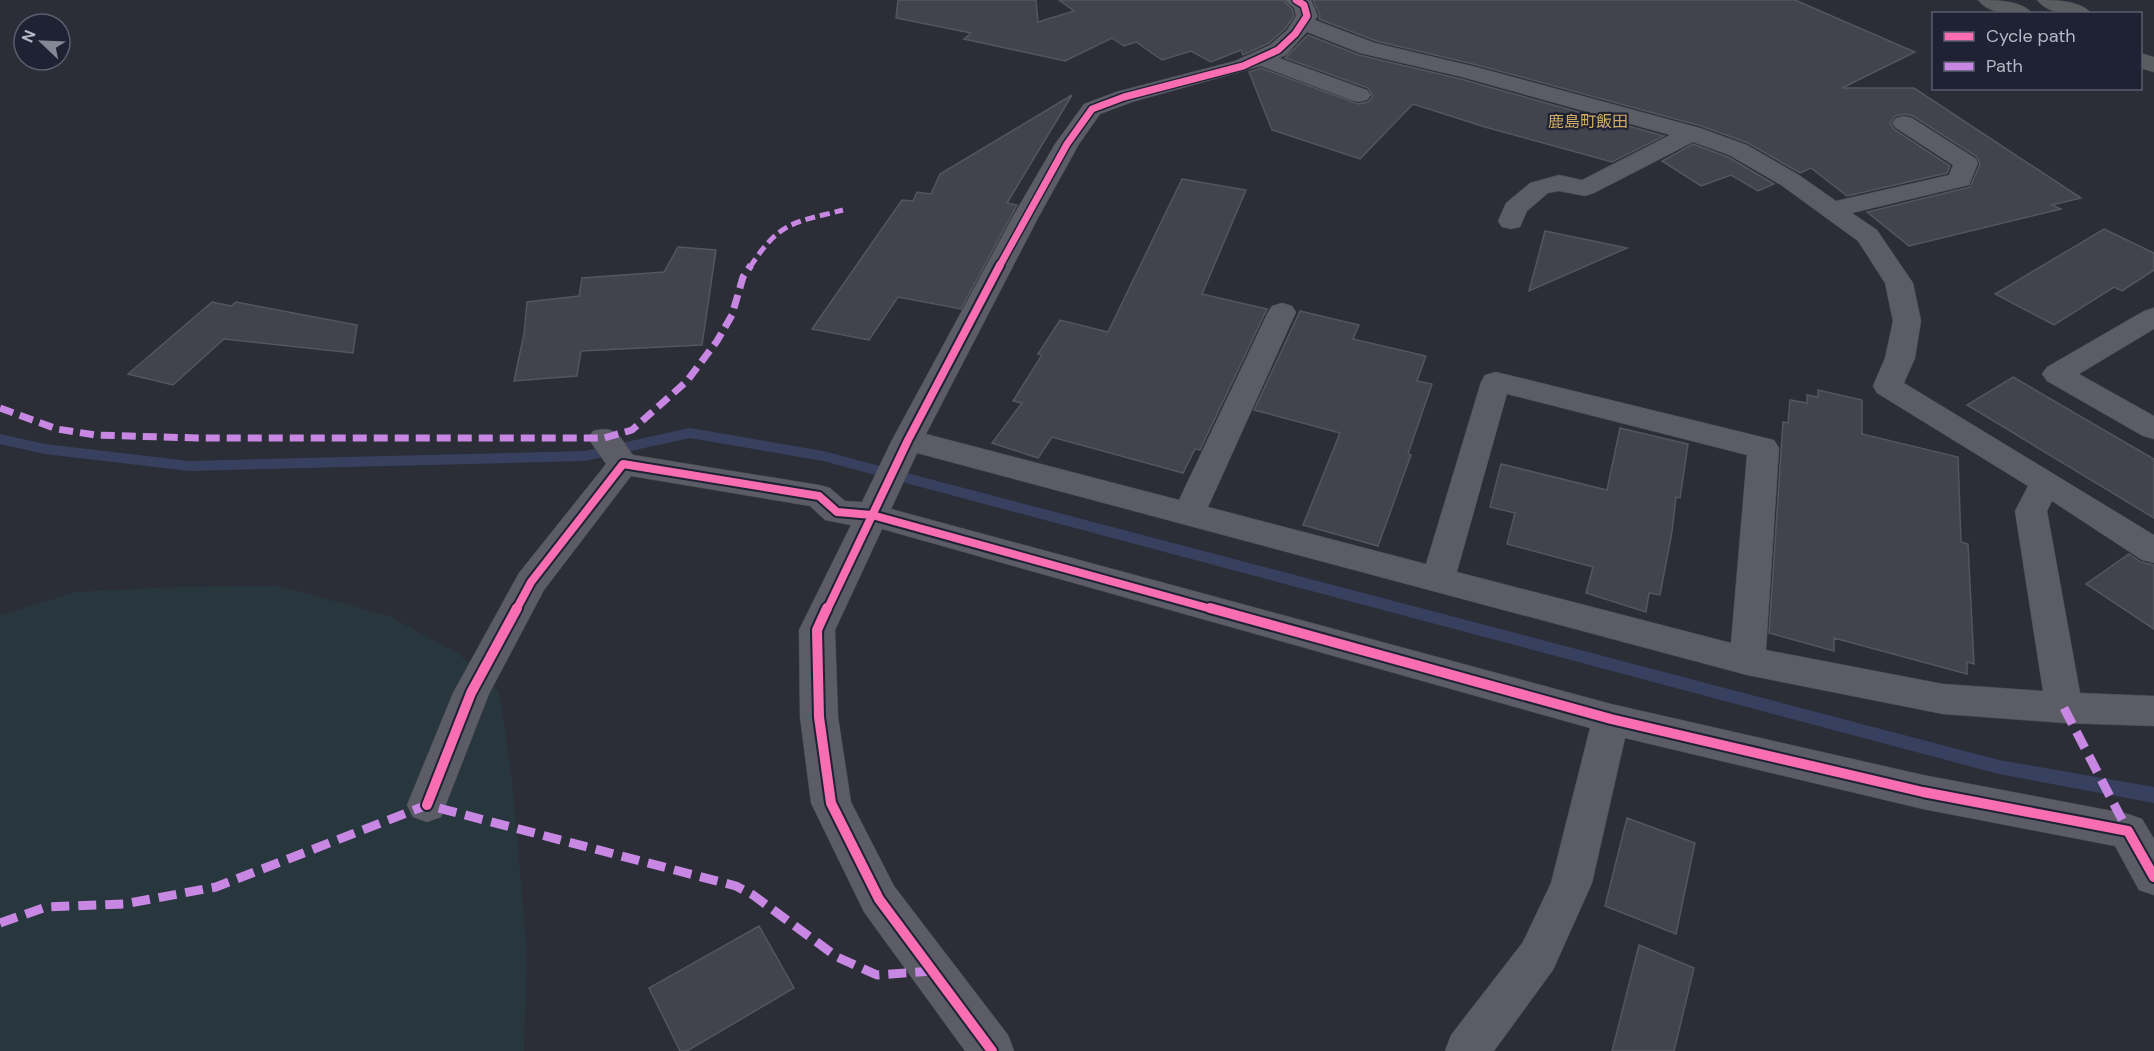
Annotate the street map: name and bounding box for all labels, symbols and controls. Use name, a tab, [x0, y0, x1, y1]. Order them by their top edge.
north arrow	[12, 12, 72, 72]
legend	[1932, 12, 2142, 90]
text: Cycle path	[1986, 24, 2076, 48]
text: N	[17, 27, 41, 46]
text: Path	[1986, 54, 2023, 78]
district label: 鹿島町飯田	[1548, 111, 1628, 132]

